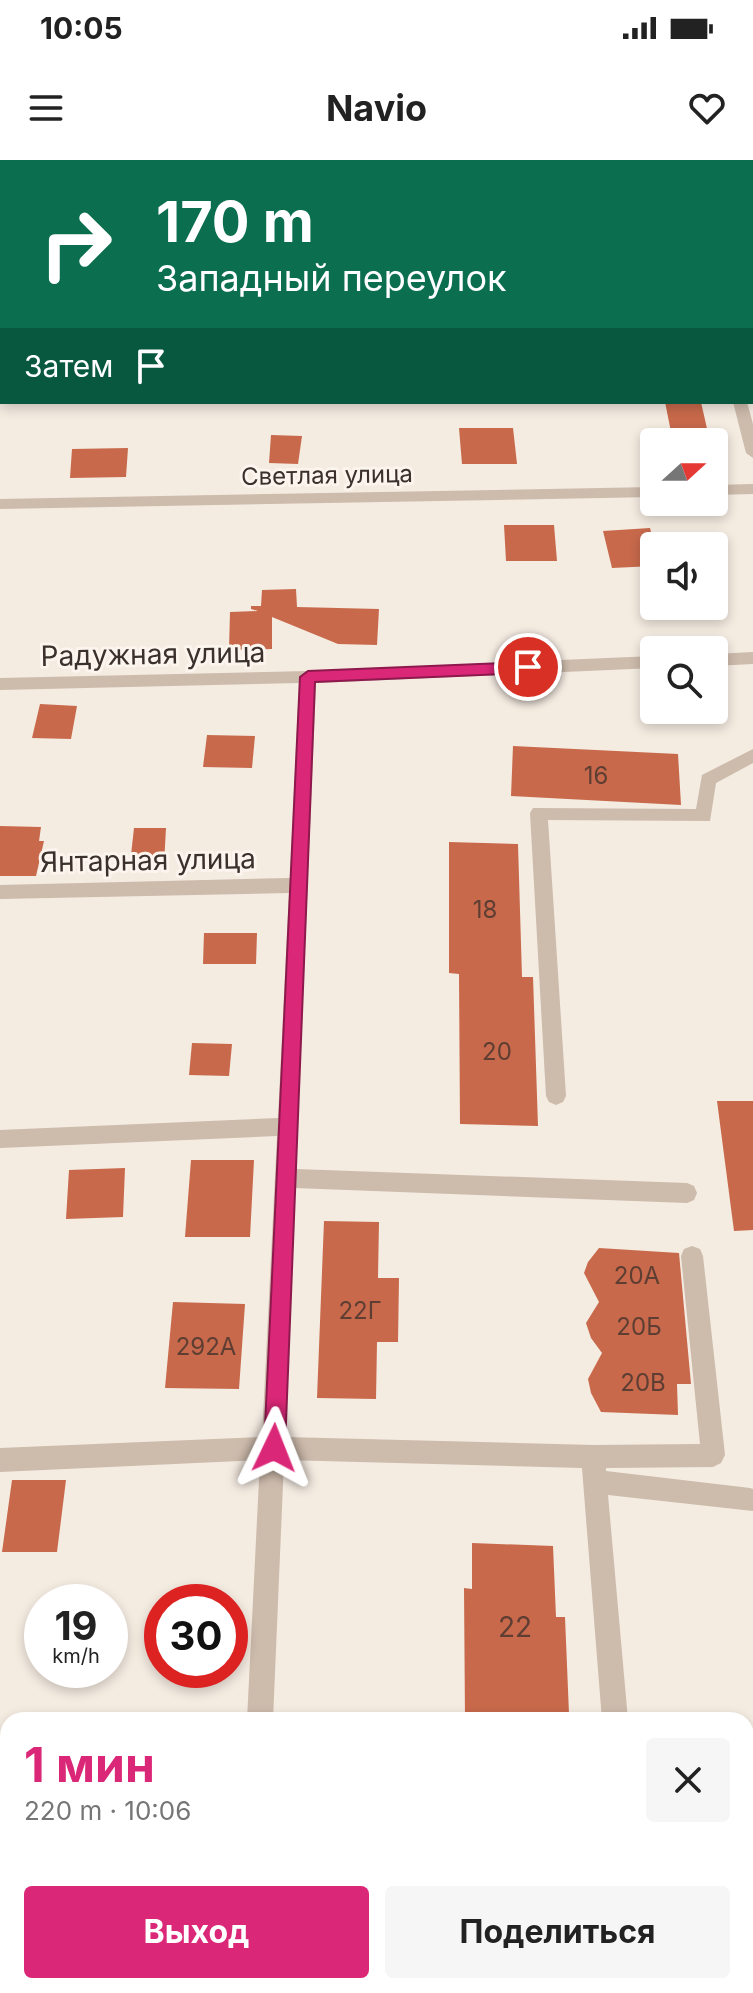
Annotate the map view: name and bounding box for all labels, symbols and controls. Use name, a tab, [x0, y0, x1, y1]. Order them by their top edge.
text: 10:05	[40, 10, 123, 46]
icon: menu	[24, 86, 68, 130]
text: Navio	[326, 86, 427, 130]
icon: heart	[685, 86, 729, 130]
text: 170 m	[156, 188, 314, 256]
icon: right	[24, 192, 128, 296]
text: Западный переулок	[156, 256, 507, 300]
icon: arrive	[129, 344, 173, 388]
text: Затем	[24, 348, 113, 384]
north arrow	[640, 428, 728, 516]
map controls	[640, 428, 728, 724]
street label: Светлая улица	[241, 459, 413, 491]
button: sound	[640, 532, 728, 620]
pin	[494, 633, 562, 701]
street label: Радужная улица	[40, 635, 266, 673]
button: search	[640, 636, 728, 724]
icon: arrive	[506, 645, 550, 689]
house number: 16	[584, 761, 608, 790]
street label: Янтарная улица	[40, 841, 256, 879]
house number: 18	[473, 895, 497, 924]
house number: 20	[482, 1037, 512, 1066]
house number: 20А	[614, 1261, 660, 1290]
house number: 22Г	[338, 1296, 382, 1325]
house number: 20Б	[616, 1312, 662, 1341]
house number: 292А	[176, 1332, 236, 1361]
house number: 20В	[620, 1368, 666, 1397]
position arrow	[232, 1406, 316, 1490]
speed limit sign: 30	[144, 1584, 248, 1688]
text: 19	[54, 1601, 98, 1650]
house number: 22	[498, 1610, 532, 1644]
text: km/h	[52, 1644, 100, 1668]
text: 1 мин	[24, 1735, 155, 1794]
button: close	[646, 1738, 730, 1822]
text: 220 m · 10:06	[24, 1795, 191, 1826]
button: Выход	[24, 1886, 369, 1978]
button: Поделиться	[385, 1886, 730, 1978]

